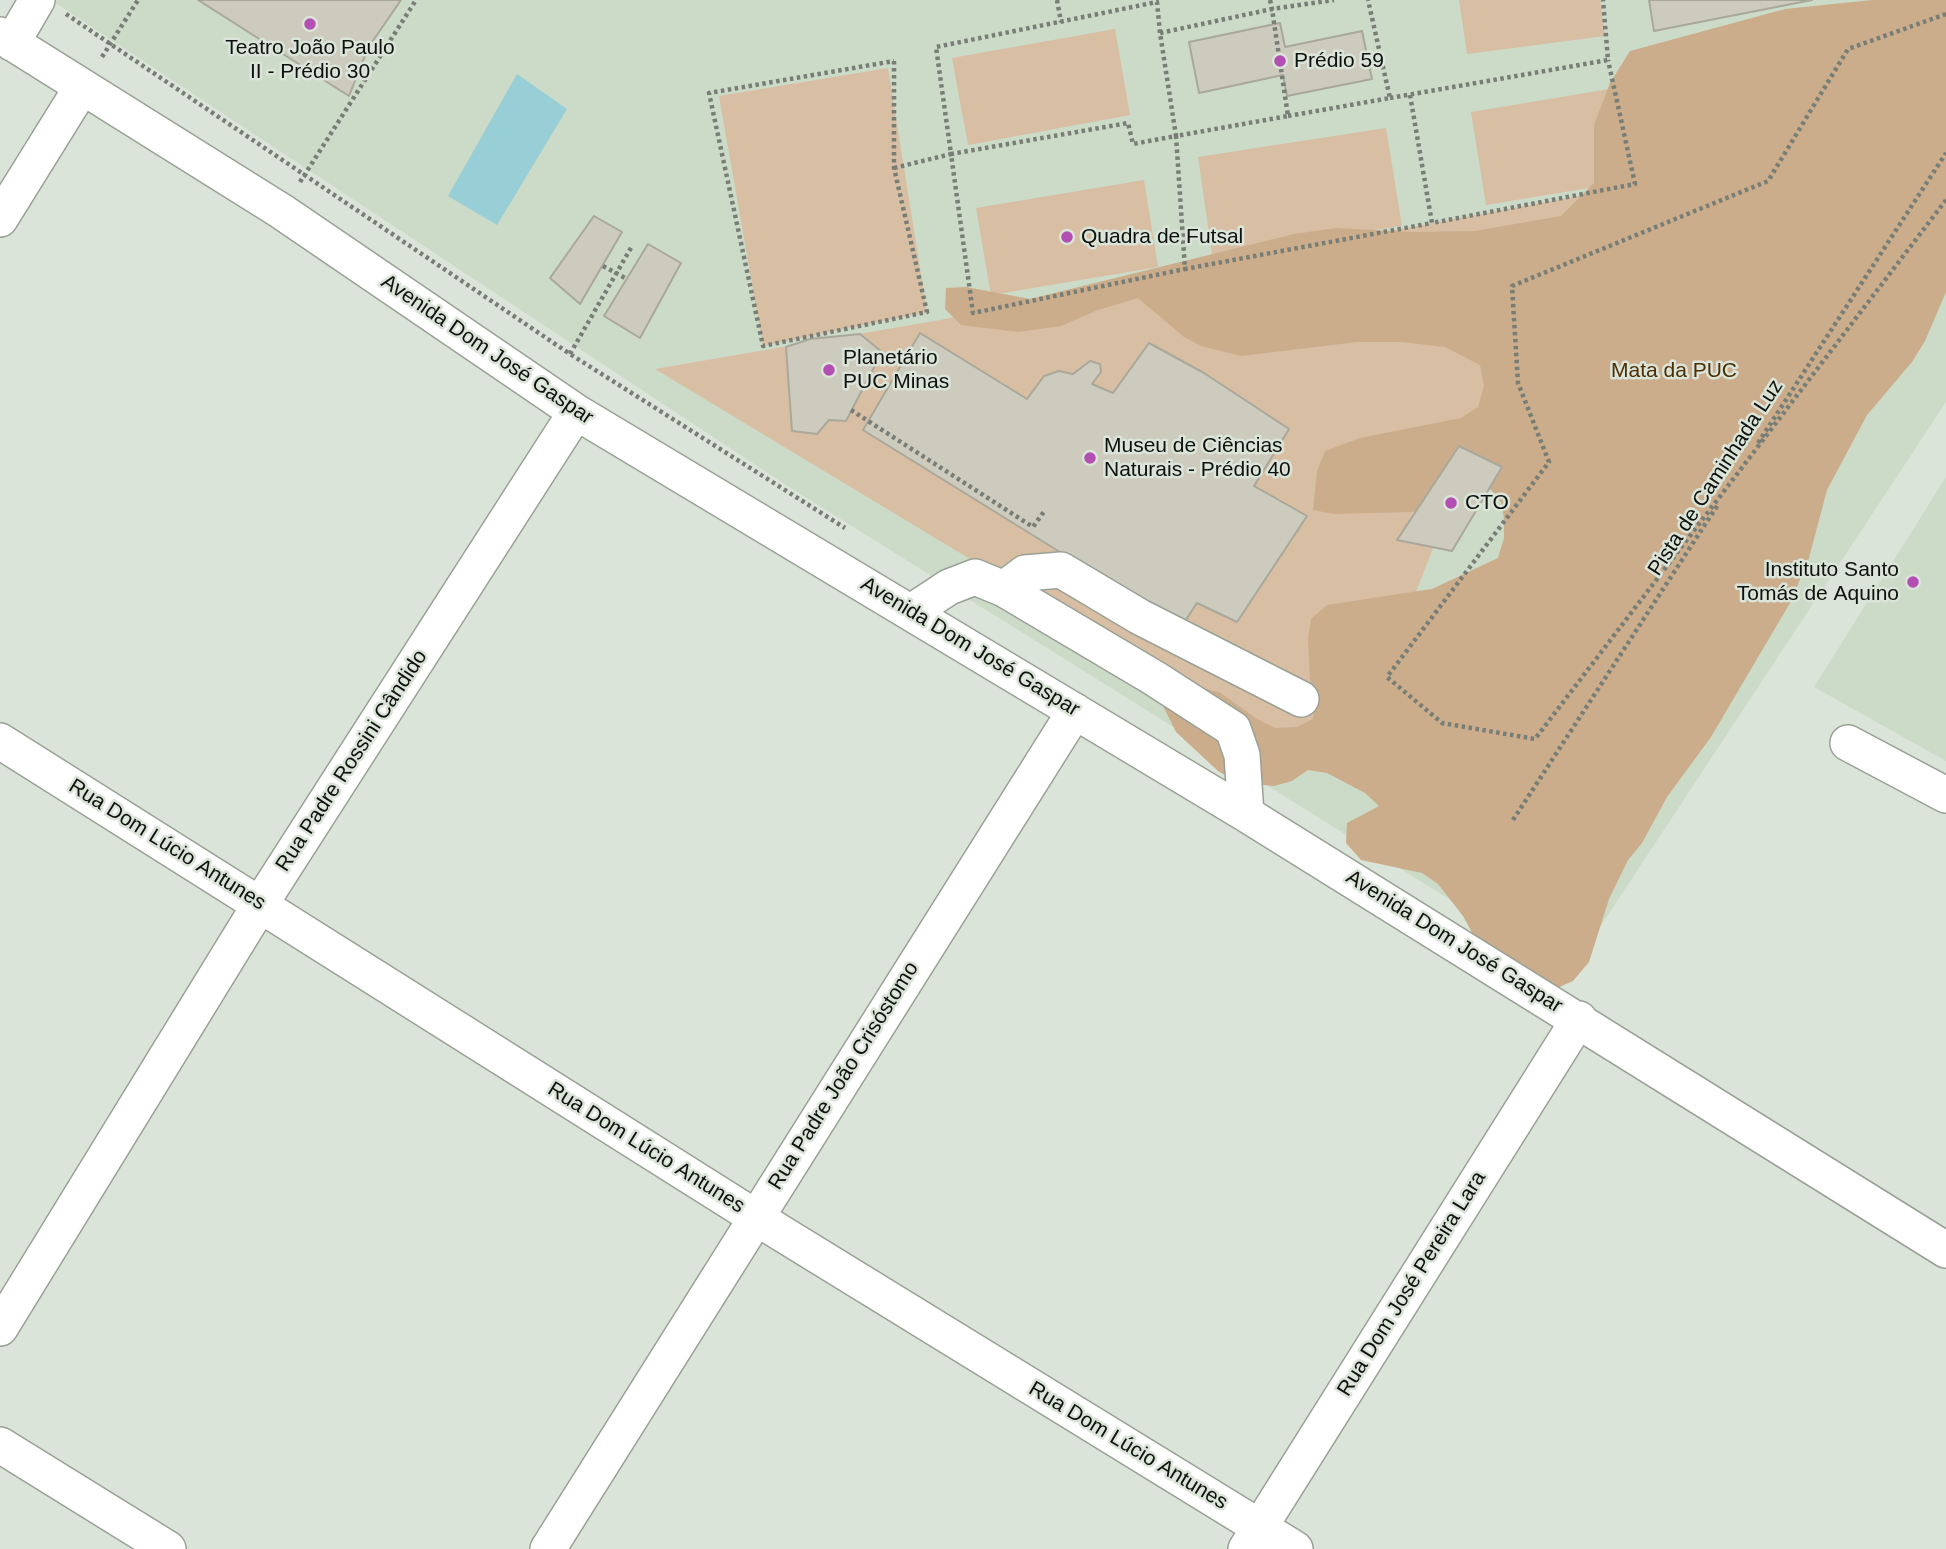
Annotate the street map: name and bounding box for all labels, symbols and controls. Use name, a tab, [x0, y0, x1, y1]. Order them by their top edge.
marker: Teatro João Paulo II - Prédio 30	[302, 16, 318, 32]
place label: Teatro João Paulo II - Prédio 30	[225, 35, 395, 85]
place label: Prédio 59	[1294, 48, 1384, 74]
marker: Prédio 59	[1272, 53, 1288, 69]
place label: Quadra de Futsal	[1081, 224, 1243, 250]
marker: Quadra de Futsal	[1059, 229, 1075, 245]
street label: Avenida Dom José Gaspar	[376, 269, 598, 431]
place label: Planetário PUC Minas	[843, 345, 949, 395]
park label: Mata da PUC	[1611, 358, 1737, 384]
marker: Planetário PUC Minas	[821, 362, 837, 378]
street label: Pista de Caminhada Luz	[1643, 375, 1789, 581]
place label: Museu de Ciências Naturais - Prédio 40	[1104, 433, 1291, 483]
marker: Museu de Ciências Naturais - Prédio 40	[1082, 450, 1098, 466]
place label: CTO	[1465, 490, 1509, 516]
marker: CTO	[1443, 495, 1459, 511]
place label: Instituto Santo Tomás de Aquino	[1737, 557, 1899, 607]
street label: Avenida Dom José Gaspar	[856, 572, 1084, 722]
marker: Instituto Santo Tomás de Aquino	[1905, 574, 1921, 590]
street label: Rua Padre Rossini Cândido	[271, 645, 433, 877]
street label: Rua Dom Lúcio Antunes	[64, 774, 270, 916]
street label: Avenida Dom José Gaspar	[1341, 865, 1567, 1019]
street label: Rua Padre João Crisóstomo	[763, 957, 925, 1195]
street label: Rua Dom Lúcio Antunes	[543, 1077, 749, 1219]
street label: Rua Dom José Pereira Lara	[1332, 1167, 1492, 1401]
street label: Rua Dom Lúcio Antunes	[1024, 1377, 1232, 1515]

